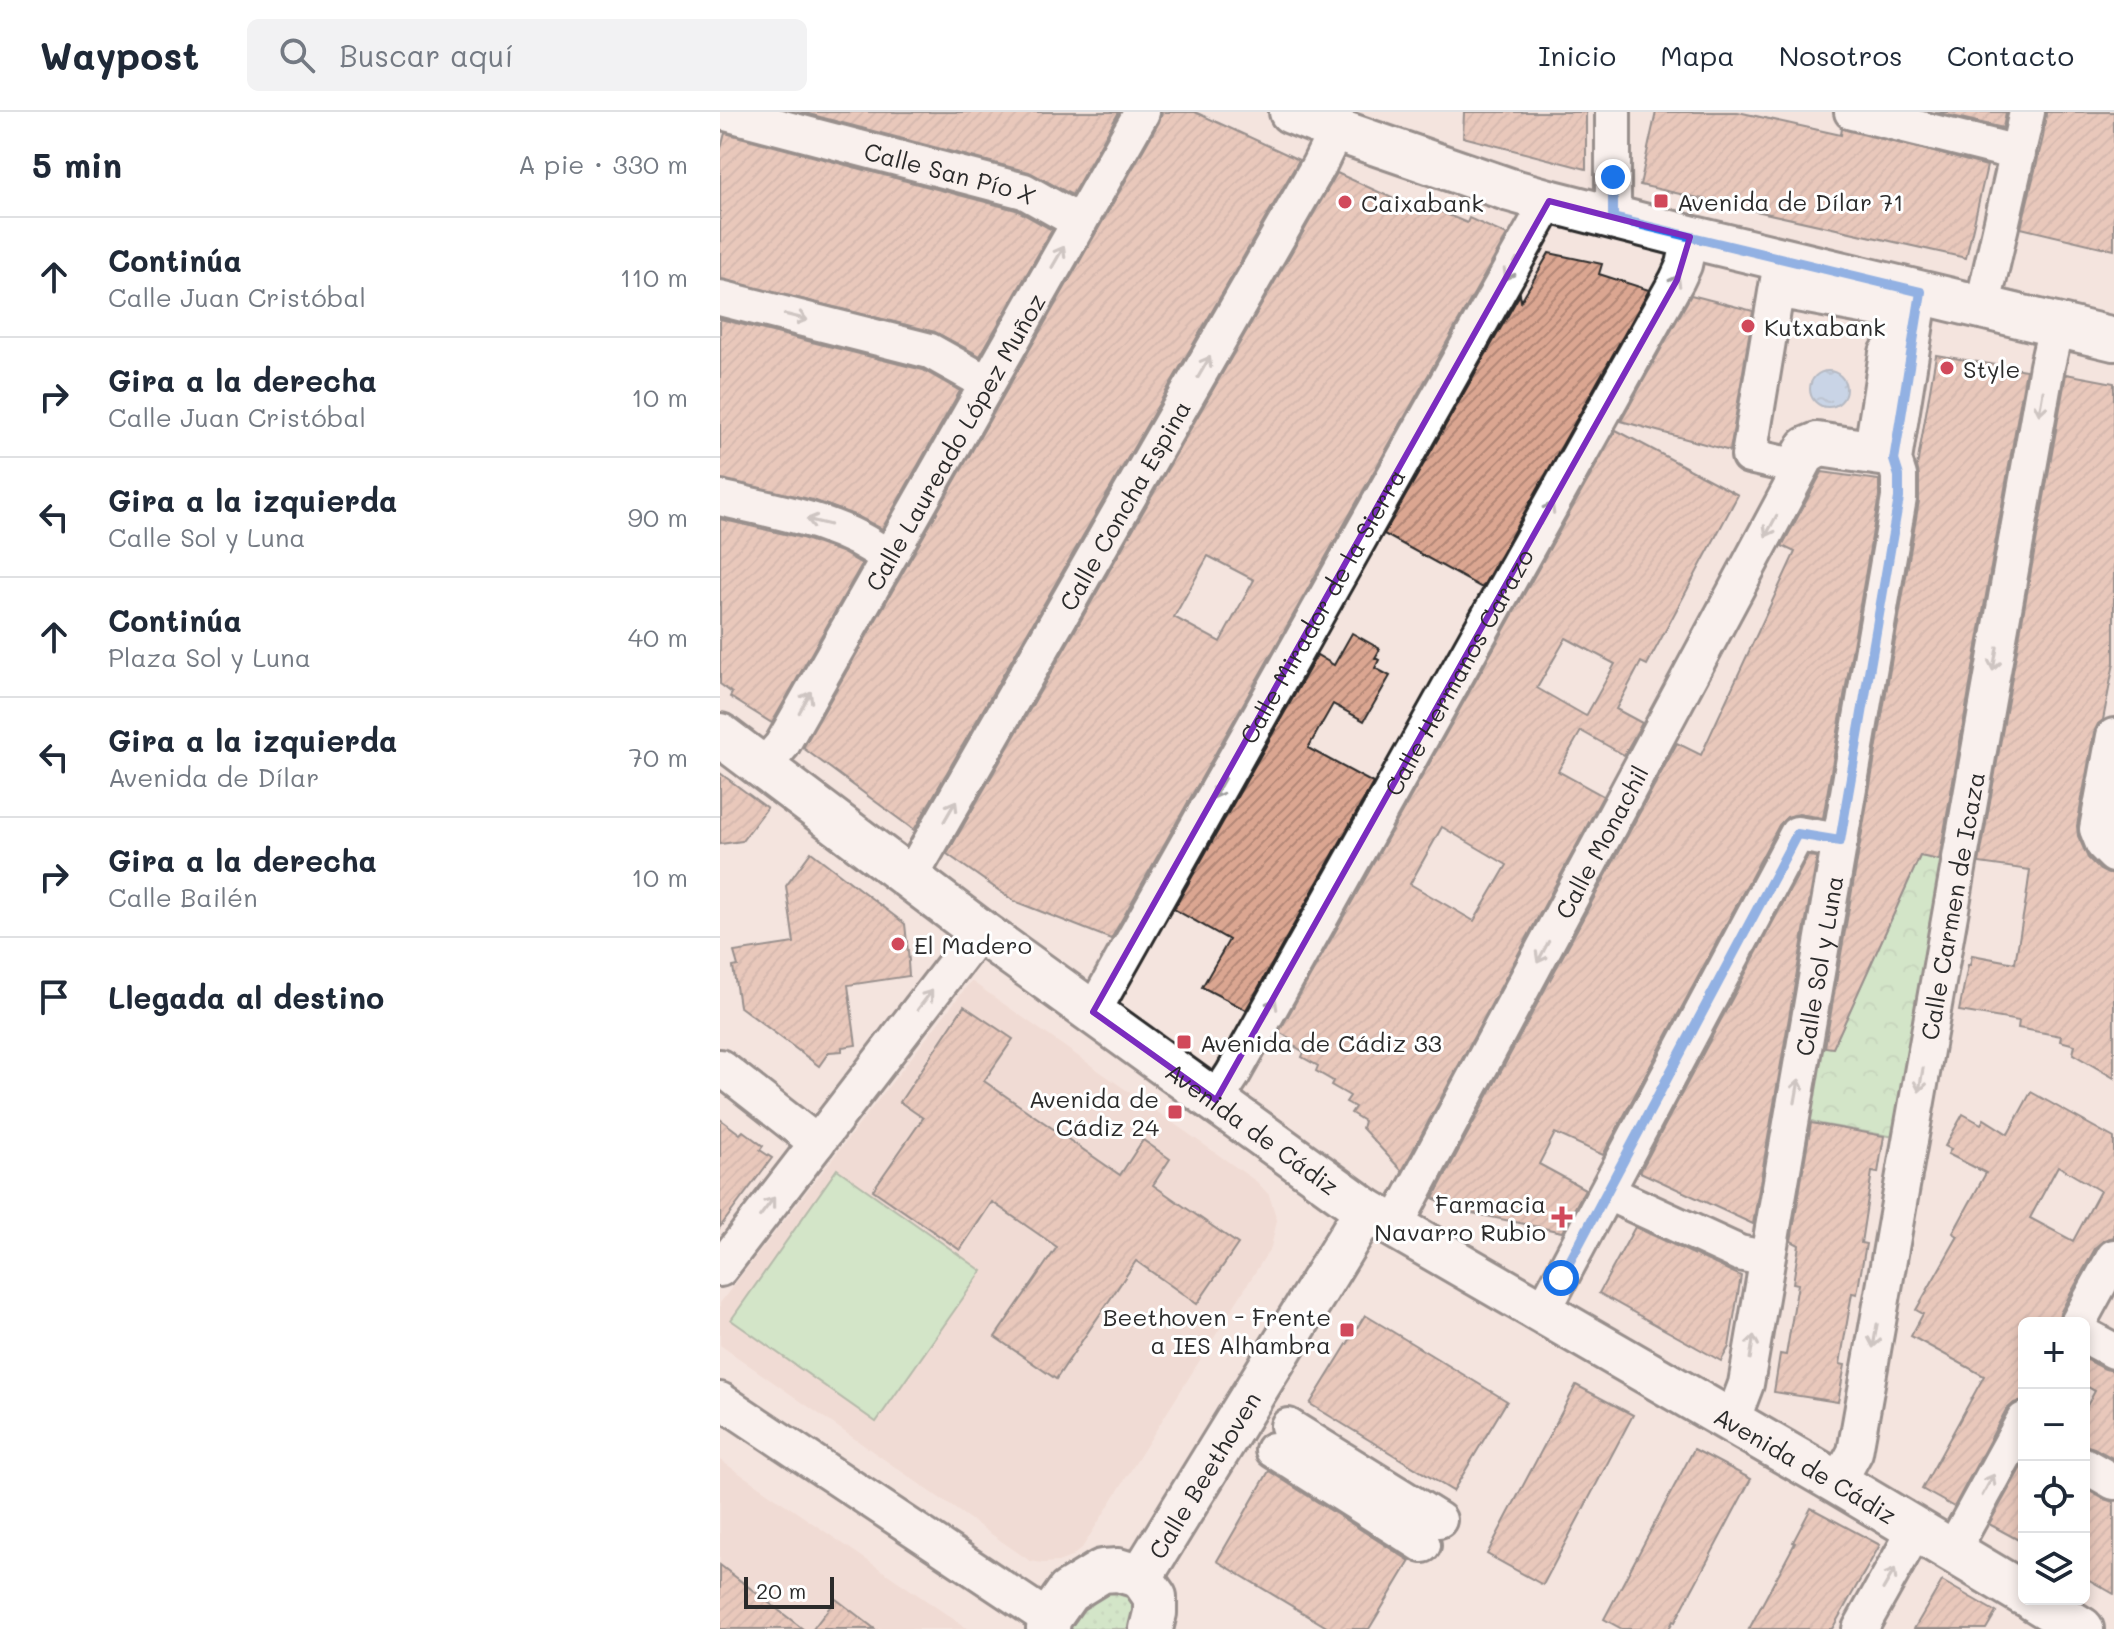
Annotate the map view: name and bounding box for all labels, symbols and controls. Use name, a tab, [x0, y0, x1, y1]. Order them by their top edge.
search box	[247, 19, 807, 91]
text: Waypost	[40, 30, 199, 80]
icon: search	[275, 33, 319, 77]
text: Buscar aquí	[339, 35, 514, 75]
text: Inicio	[1538, 37, 1616, 73]
text: Mapa	[1660, 37, 1735, 73]
text: Nosotros	[1779, 37, 1903, 73]
text: Contacto	[1947, 37, 2074, 73]
street label: Calle San Pío X	[861, 134, 1042, 210]
text: 5 min	[32, 142, 122, 187]
text: A pie · 330 m	[518, 147, 688, 181]
route end	[1595, 159, 1631, 195]
place label: Avenida de Dílar 71	[1677, 186, 1904, 217]
place label: Caixabank	[1361, 187, 1484, 218]
marker: Avenida de Dílar 71	[1652, 192, 1670, 210]
marker: Caixabank	[1336, 193, 1354, 211]
text: Continúa	[108, 240, 242, 280]
one-way arrow	[1051, 246, 1067, 269]
icon: ahead	[32, 255, 76, 299]
one-way arrow	[1503, 256, 1518, 280]
text: 110 m	[620, 260, 688, 294]
one-way arrow	[1666, 274, 1682, 298]
text: Calle Juan Cristóbal	[108, 280, 366, 314]
street label: Calle Laureado López Muñoz	[858, 287, 1051, 596]
one-way arrow	[782, 310, 808, 325]
place label: Kutxabank	[1764, 311, 1886, 342]
marker: Kutxabank	[1739, 317, 1757, 335]
place label: Style	[1963, 353, 2020, 384]
one-way arrow	[1197, 355, 1212, 379]
marker: Style	[1938, 359, 1956, 377]
text: Gira a la derecha	[108, 360, 377, 400]
icon: right	[32, 375, 76, 419]
text: 10 m	[631, 380, 688, 414]
one-way arrow	[2032, 389, 2047, 415]
street label: Calle Concha Espina	[1051, 394, 1197, 616]
text: Calle Juan Cristóbal	[108, 400, 366, 434]
street label: Calle Mirador de la Sierra	[1232, 463, 1411, 749]
text: Gira a la izquierda	[108, 480, 397, 520]
icon: left	[32, 495, 76, 539]
text: 90 m	[628, 500, 688, 534]
one-way arrow	[1539, 502, 1555, 525]
one-way arrow	[1762, 513, 1778, 537]
one-way arrow	[805, 514, 831, 529]
text: Calle Sol y Luna	[108, 520, 306, 554]
street label: Calle Hermanos Carazo	[1376, 543, 1539, 801]
text: Continúa	[108, 600, 242, 640]
icon: ahead	[32, 615, 76, 659]
text: 40 m	[628, 620, 688, 654]
text: Plaza Sol y Luna	[108, 640, 311, 674]
one-way arrow	[1987, 645, 2002, 671]
one-way arrow	[798, 691, 814, 715]
text: Gira a la izquierda	[108, 720, 397, 760]
icon: left	[32, 735, 76, 779]
text: 70 m	[628, 740, 688, 774]
text: Avenida de Dílar	[108, 760, 319, 794]
street label: Calle Monachil	[1547, 760, 1655, 924]
street label: Calle Carmen de Icaza	[1913, 769, 1990, 1042]
one-way arrow	[1211, 776, 1227, 799]
one-way arrow	[942, 800, 958, 823]
text: Gira a la derecha	[108, 840, 377, 880]
icon: right	[32, 855, 76, 899]
text: 10 m	[631, 860, 688, 894]
street label: Calle Sol y Luna	[1787, 873, 1849, 1058]
text: Calle Bailén	[108, 880, 258, 914]
place label: El Madero	[914, 929, 1032, 960]
marker: El Madero	[889, 935, 907, 953]
one-way arrow	[1534, 940, 1550, 964]
icon: arrive	[32, 975, 76, 1019]
text: Llegada al destino	[108, 977, 384, 1017]
one-way arrow	[917, 990, 934, 1011]
one-way arrow	[1262, 997, 1278, 1021]
place label: Avenida de Cádiz 33	[1200, 1027, 1442, 1058]
marker: Avenida de Cádiz 33	[1175, 1033, 1193, 1051]
street label: Avenida de Cádiz	[1160, 1055, 1345, 1201]
one-way arrow	[1912, 1067, 1927, 1092]
one-way arrow	[1790, 1078, 1805, 1104]
place label: Avenida de Cádiz 24	[1029, 1083, 1159, 1142]
marker: Avenida de Cádiz 24	[1166, 1103, 1184, 1121]
place label: Farmacia Navarro Rubio	[1374, 1188, 1546, 1247]
one-way arrow	[759, 1197, 776, 1218]
marker: Farmacia Navarro Rubio	[1553, 1208, 1571, 1226]
route start	[1543, 1260, 1579, 1296]
place label: Beethoven - Frente a IES Alhambra	[1103, 1301, 1331, 1360]
map controls	[2018, 1317, 2090, 1605]
button: +	[2018, 1317, 2090, 1389]
marker: Beethoven - Frente a IES Alhambra	[1338, 1321, 1356, 1339]
one-way arrow	[1867, 1323, 1882, 1348]
one-way arrow	[1746, 1335, 1761, 1360]
street label: Calle Beethoven	[1141, 1385, 1267, 1564]
button: −	[2018, 1389, 2090, 1461]
street label: Avenida de Cádiz	[1709, 1399, 1903, 1530]
button: locate	[2018, 1461, 2090, 1533]
one-way arrow	[1981, 1474, 1996, 1498]
button: layers	[2018, 1533, 2090, 1605]
one-way arrow	[1881, 1568, 1897, 1591]
scale bar	[744, 1573, 834, 1609]
text: 20 m	[756, 1576, 806, 1605]

